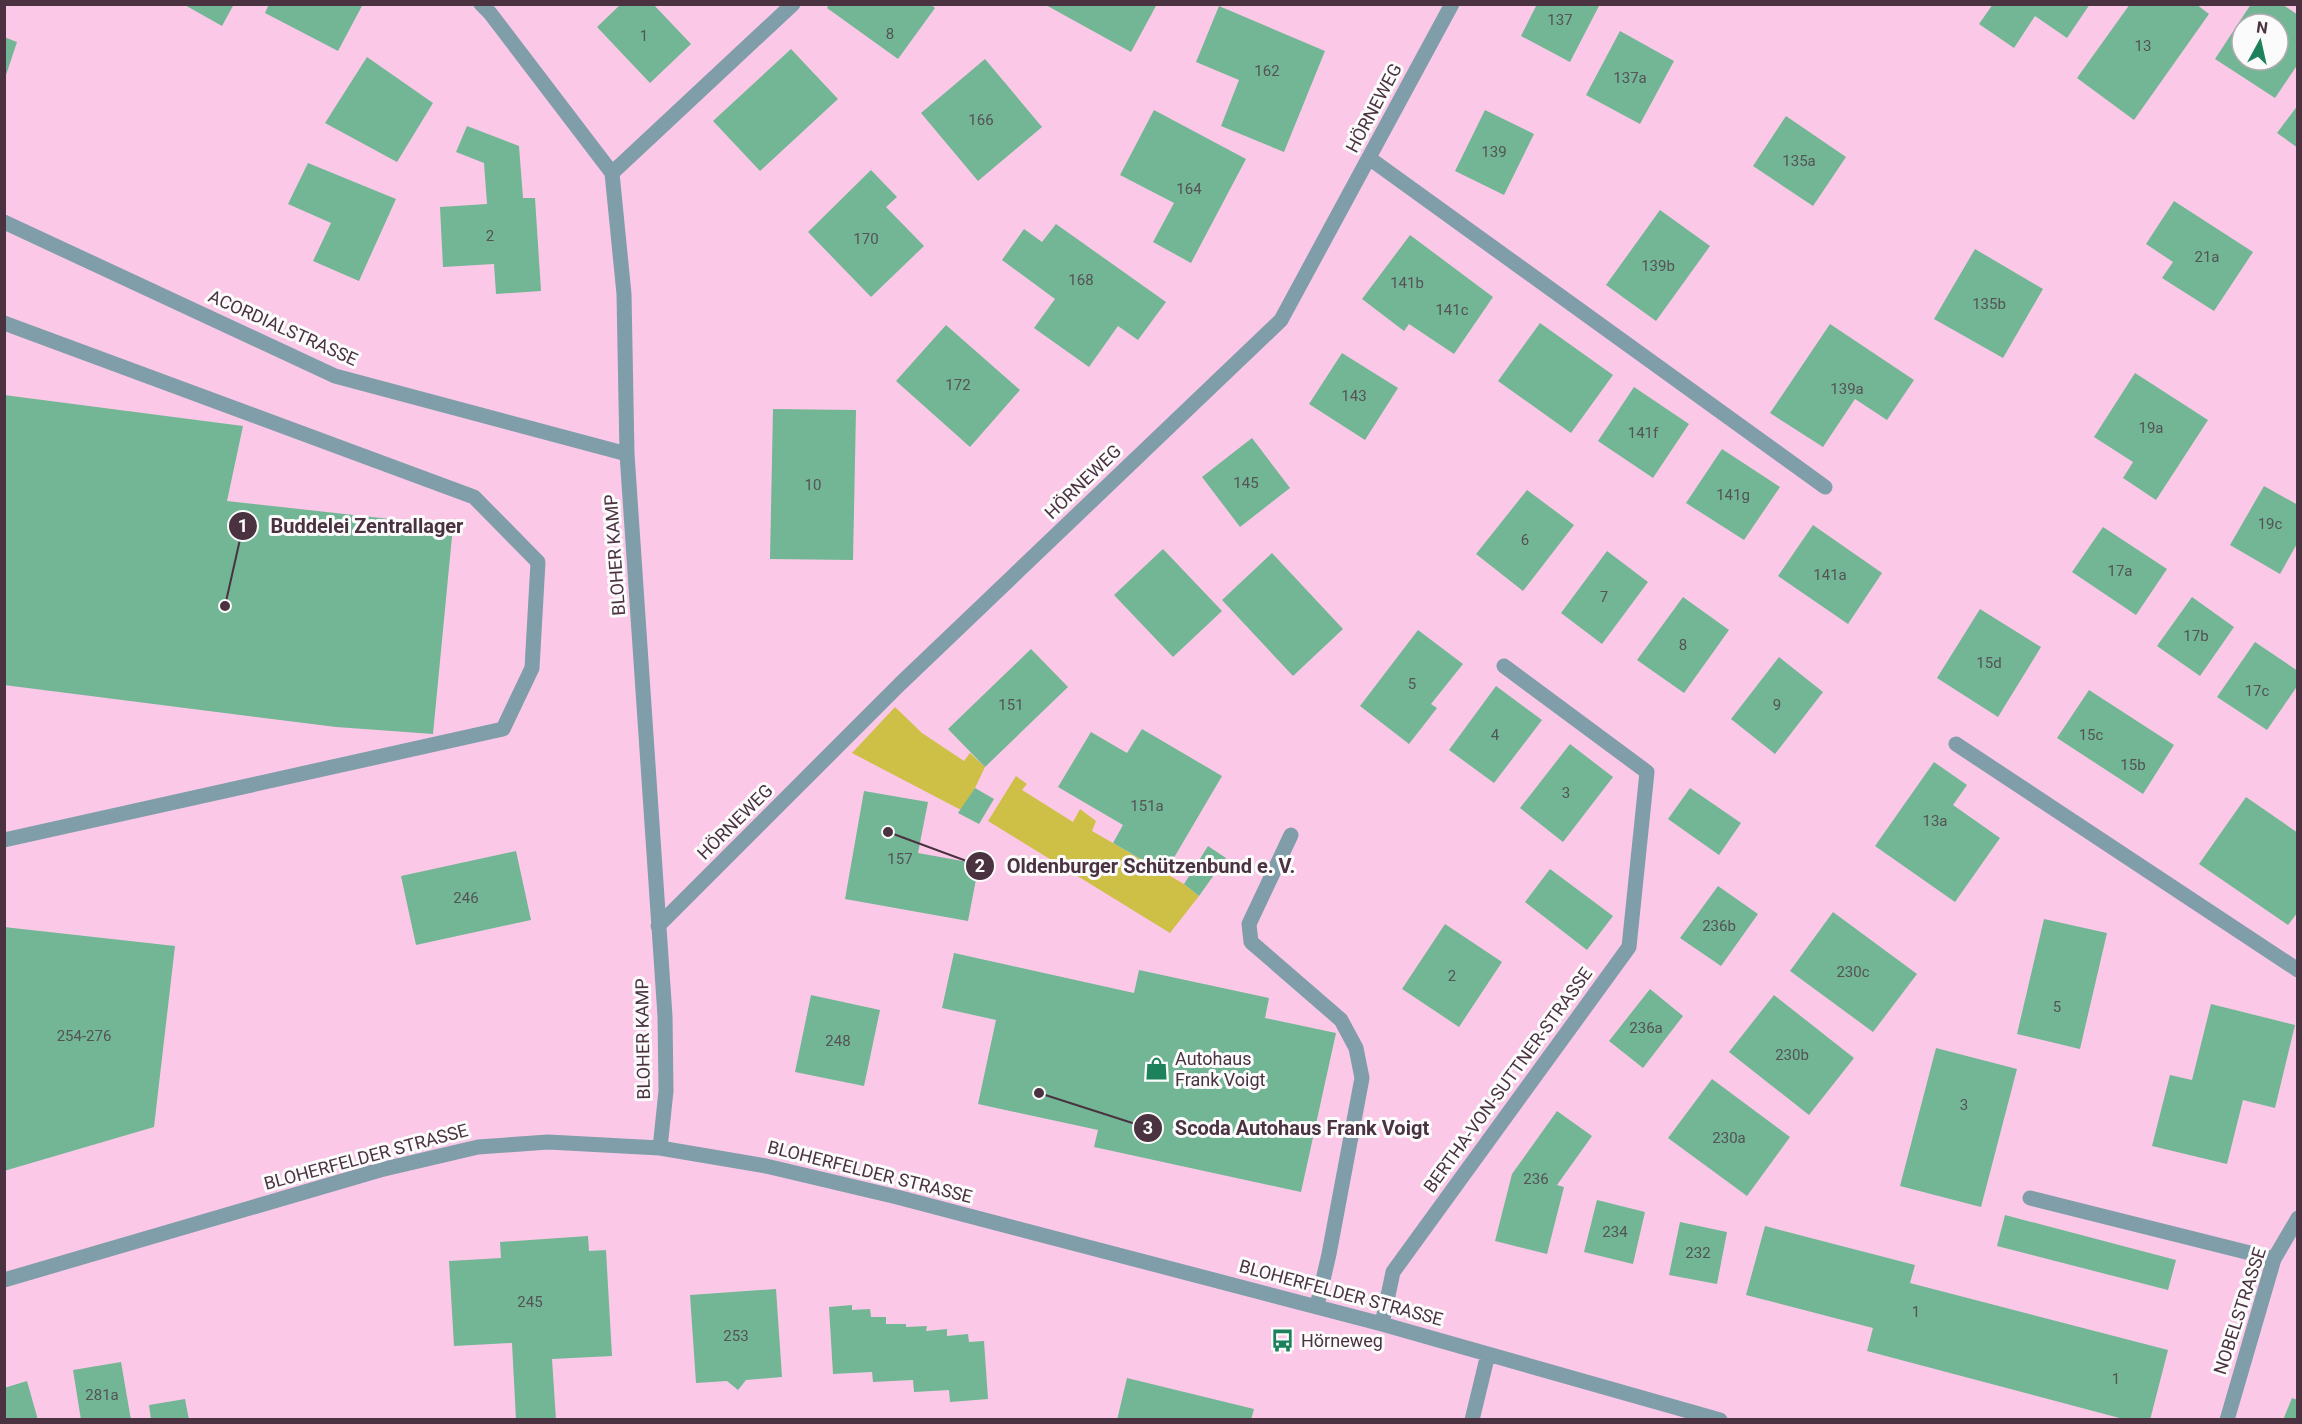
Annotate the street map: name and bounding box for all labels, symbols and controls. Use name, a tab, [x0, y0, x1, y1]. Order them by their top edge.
house number: 137	[1547, 11, 1573, 29]
north arrow	[2230, 12, 2290, 72]
text: N	[2255, 17, 2269, 38]
house number: 8	[886, 25, 894, 43]
house number: 1	[640, 27, 648, 45]
house number: 13	[2135, 37, 2151, 55]
street label: HÖRNEWEG	[1341, 60, 1406, 156]
house number: 162	[1254, 62, 1280, 80]
house number: 137a	[1613, 69, 1647, 87]
house number: 166	[968, 111, 994, 129]
house number: 139	[1481, 143, 1507, 161]
house number: 135a	[1782, 152, 1816, 170]
house number: 164	[1176, 180, 1202, 198]
house number: 2	[486, 227, 494, 245]
house number: 170	[853, 230, 879, 248]
house number: 21a	[2194, 248, 2220, 266]
house number: 139b	[1641, 257, 1675, 275]
house number: 168	[1068, 271, 1094, 289]
house number: 141b	[1390, 274, 1424, 292]
street label: ACORDIALSTRASSE	[205, 285, 361, 370]
house number: 135b	[1972, 295, 2006, 313]
house number: 141c	[1435, 301, 1469, 319]
house number: 172	[945, 376, 971, 394]
house number: 139a	[1830, 380, 1864, 398]
house number: 143	[1341, 387, 1367, 405]
house number: 19a	[2138, 419, 2164, 437]
house number: 141f	[1628, 424, 1659, 442]
street label: HÖRNEWEG	[1040, 440, 1125, 523]
house number: 145	[1233, 474, 1259, 492]
house number: 10	[805, 476, 821, 494]
house number: 141g	[1716, 486, 1750, 504]
street label: BLOHER KAMP	[600, 494, 629, 616]
callout: Buddelei Zentrallager	[228, 507, 475, 545]
text: Buddelei Zentrallager	[271, 514, 464, 538]
text: 1	[238, 515, 248, 536]
house number: 19c	[2258, 515, 2283, 533]
house number: 6	[1521, 531, 1529, 549]
house number: 17a	[2107, 562, 2133, 580]
house number: 141a	[1813, 566, 1847, 584]
house number: 7	[1600, 588, 1608, 606]
house number: 17b	[2183, 627, 2209, 645]
house number: 8	[1679, 636, 1687, 654]
house number: 15d	[1976, 654, 2002, 672]
house number: 5	[1408, 675, 1416, 693]
house number: 17c	[2245, 682, 2270, 700]
house number: 151	[998, 696, 1024, 714]
house number: 9	[1773, 696, 1781, 714]
house number: 4	[1491, 726, 1500, 744]
house number: 15c	[2079, 726, 2104, 744]
house number: 15b	[2120, 756, 2146, 774]
street label: HÖRNEWEG	[693, 780, 777, 864]
house number: 3	[1562, 784, 1570, 802]
house number: 151a	[1130, 797, 1164, 815]
house number: 13a	[1922, 812, 1948, 830]
callout: Oldenburger Schützenbund e. V.	[965, 847, 1308, 885]
house number: 157	[887, 850, 913, 868]
text: Oldenburger Schützenbund e. V.	[1007, 854, 1295, 878]
text: 2	[975, 855, 985, 876]
house number: 246	[453, 889, 479, 907]
house number: 236b	[1702, 917, 1736, 935]
street label: BERTHA-VON-SUTTNER-STRASSE	[1419, 963, 1596, 1196]
house number: 230c	[1836, 963, 1870, 981]
house number: 2	[1448, 967, 1456, 985]
street label: BLOHER KAMP	[631, 978, 654, 1100]
house number: 5	[2053, 998, 2061, 1016]
house number: 236a	[1629, 1019, 1663, 1037]
house number: 254-276	[57, 1027, 111, 1045]
house number: 248	[825, 1032, 851, 1050]
house number: 230b	[1775, 1046, 1809, 1064]
place label: Autohaus Frank Voigt	[1175, 1048, 1266, 1090]
shop icon: Autohaus Frank Voigt	[1144, 1056, 1170, 1082]
house number: 3	[1960, 1096, 1968, 1114]
callout: Scoda Autohaus Frank Voigt	[1133, 1109, 1441, 1147]
text: Scoda Autohaus Frank Voigt	[1175, 1116, 1429, 1140]
text: 3	[1143, 1117, 1153, 1138]
street label: BLOHERFELDER STRASSE	[262, 1119, 470, 1194]
house number: 230a	[1712, 1129, 1746, 1147]
street label: BLOHERFELDER STRASSE	[766, 1136, 975, 1207]
house number: 236	[1523, 1170, 1549, 1188]
house number: 234	[1602, 1223, 1628, 1241]
house number: 232	[1685, 1244, 1711, 1262]
street label: NOBELSTRASSE	[2209, 1245, 2270, 1377]
street label: BLOHERFELDER STRASSE	[1237, 1255, 1445, 1330]
house number: 245	[517, 1293, 543, 1311]
house number: 1	[1912, 1303, 1920, 1321]
house number: 253	[723, 1327, 749, 1345]
bus stop icon: Hörneweg	[1270, 1328, 1296, 1354]
place label: Hörneweg	[1301, 1330, 1383, 1351]
house number: 1	[2112, 1370, 2120, 1388]
house number: 281a	[85, 1386, 119, 1404]

